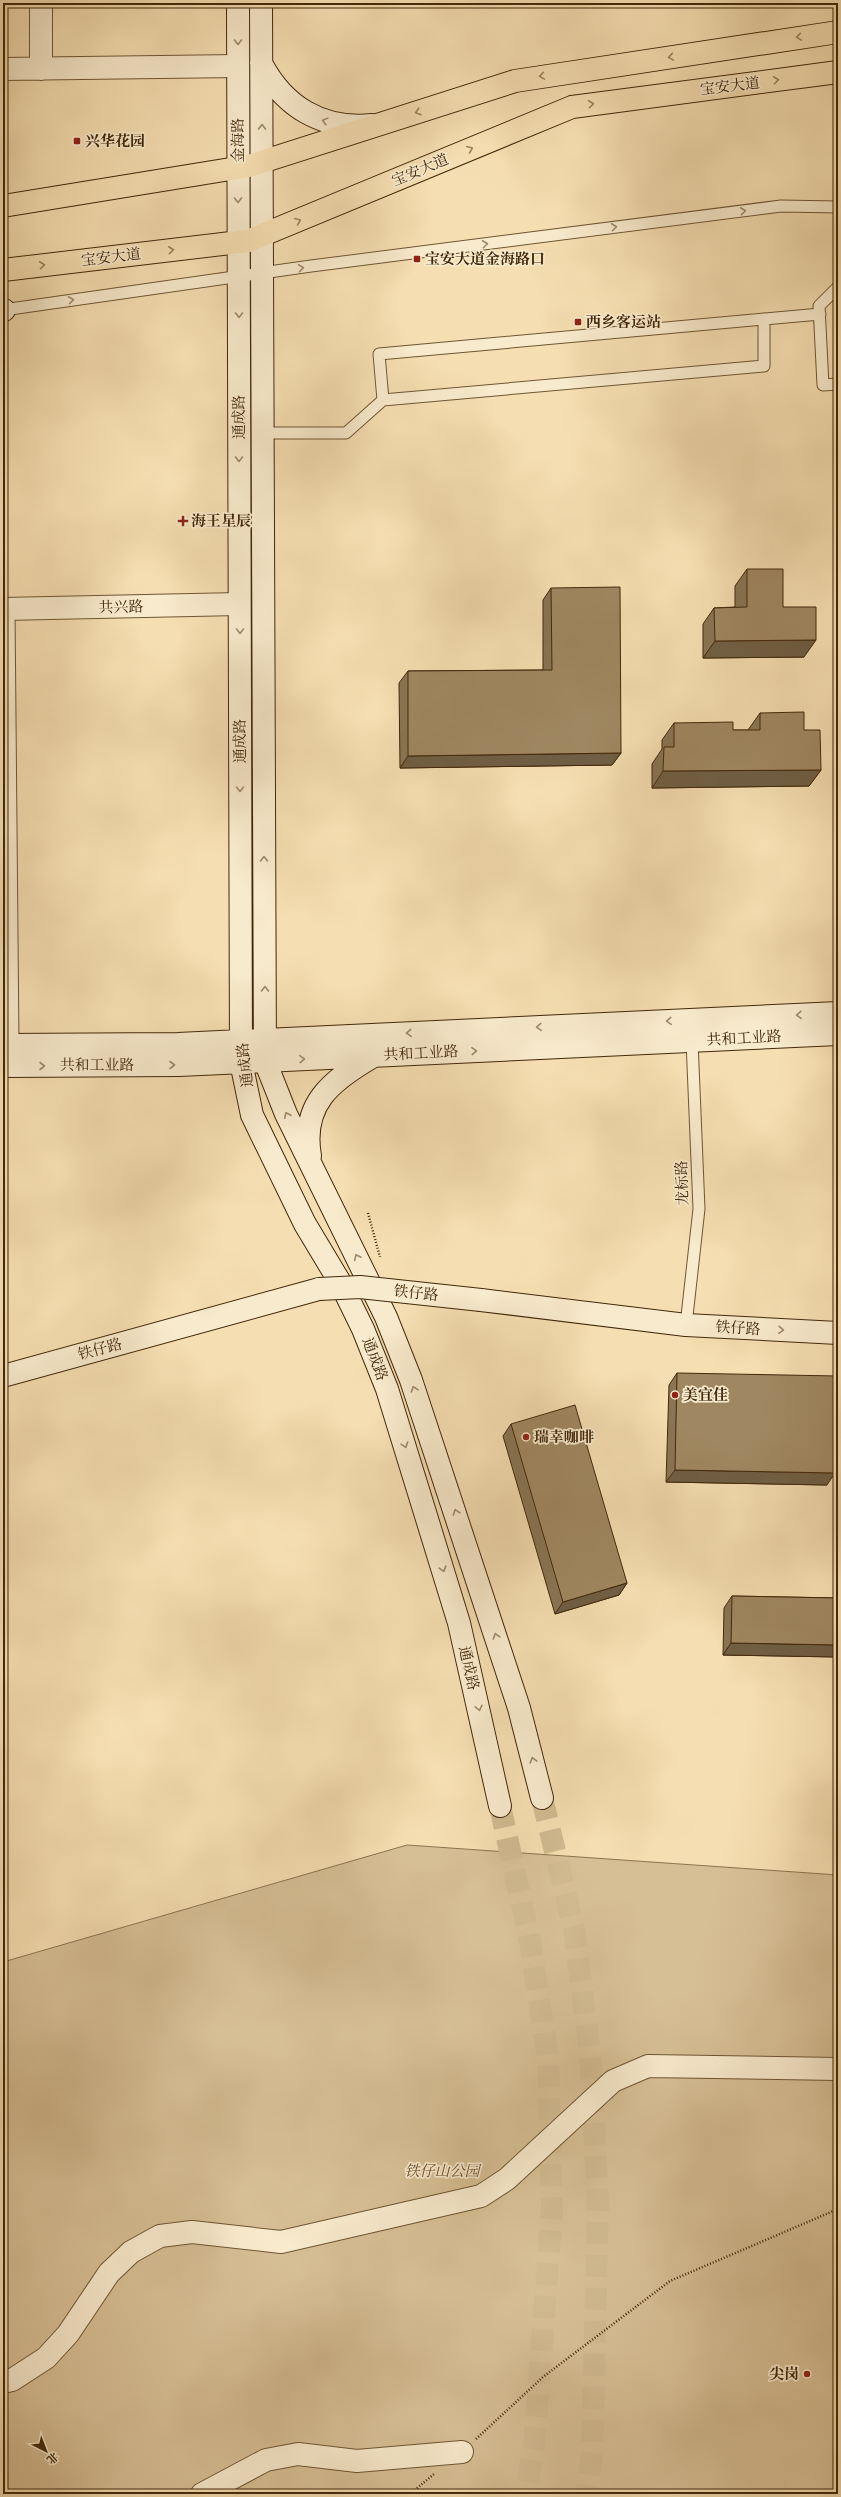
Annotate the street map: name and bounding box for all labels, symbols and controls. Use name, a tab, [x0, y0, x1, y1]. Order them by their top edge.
one-way arrow	[796, 32, 802, 41]
one-way arrow	[234, 39, 242, 45]
one-way arrow	[668, 52, 674, 60]
one-way arrow	[539, 71, 545, 80]
street label: 宝安大道	[699, 73, 761, 100]
one-way arrow	[773, 76, 779, 85]
one-way arrow	[588, 100, 594, 109]
one-way arrow	[414, 107, 421, 116]
street label: 金海路	[229, 117, 248, 163]
one-way arrow	[322, 117, 329, 126]
one-way arrow	[258, 124, 266, 130]
place label: 兴华花园	[85, 132, 145, 151]
marker: 兴华花园	[72, 136, 82, 146]
one-way arrow	[466, 146, 473, 154]
street label: 宝安大道	[389, 150, 452, 191]
one-way arrow	[234, 197, 242, 203]
one-way arrow	[740, 207, 746, 216]
one-way arrow	[294, 218, 302, 226]
one-way arrow	[611, 223, 617, 232]
one-way arrow	[482, 240, 488, 249]
street label: 宝安大道	[80, 244, 142, 271]
one-way arrow	[168, 246, 174, 255]
place label: 宝安大道金海路口	[425, 250, 545, 269]
marker: 宝安大道金海路口	[412, 254, 422, 264]
one-way arrow	[39, 261, 45, 270]
one-way arrow	[298, 264, 304, 273]
one-way arrow	[68, 296, 74, 305]
one-way arrow	[235, 312, 243, 318]
place label: 西乡客运站	[586, 313, 661, 332]
marker: 西乡客运站	[573, 317, 583, 327]
street label: 通成路	[230, 394, 249, 440]
one-way arrow	[235, 456, 243, 462]
place label: 海王星辰	[191, 512, 251, 531]
marker: 海王星辰	[178, 516, 188, 526]
street label: 共兴路	[98, 598, 144, 617]
one-way arrow	[236, 628, 244, 634]
street label: 通成路	[231, 718, 250, 764]
one-way arrow	[236, 786, 244, 792]
one-way arrow	[260, 856, 269, 862]
one-way arrow	[261, 986, 269, 992]
one-way arrow	[796, 1010, 802, 1019]
one-way arrow	[666, 1017, 672, 1025]
one-way arrow	[536, 1023, 542, 1031]
street label: 共和工业路	[706, 1027, 782, 1050]
one-way arrow	[406, 1029, 412, 1038]
street label: 通成路	[233, 1041, 258, 1088]
street label: 共和工业路	[383, 1042, 459, 1065]
one-way arrow	[471, 1046, 477, 1055]
one-way arrow	[299, 1055, 305, 1063]
street label: 共和工业路	[59, 1056, 135, 1075]
one-way arrow	[169, 1061, 175, 1069]
one-way arrow	[39, 1062, 45, 1070]
one-way arrow	[284, 1112, 292, 1120]
street label: 龙标路	[672, 1160, 693, 1206]
one-way arrow	[354, 1254, 362, 1261]
street label: 铁仔路	[393, 1282, 439, 1305]
street label: 铁仔路	[715, 1318, 761, 1339]
one-way arrow	[778, 1326, 784, 1335]
street label: 铁仔路	[76, 1334, 124, 1364]
street label: 通成路	[358, 1335, 391, 1384]
one-way arrow	[410, 1385, 419, 1392]
place label: 美宜佳	[683, 1386, 728, 1405]
marker: 美宜佳	[670, 1390, 680, 1400]
place label: 瑞幸咖啡	[534, 1428, 594, 1447]
marker: 瑞幸咖啡	[521, 1432, 531, 1442]
one-way arrow	[400, 1441, 408, 1448]
one-way arrow	[452, 1508, 461, 1515]
one-way arrow	[438, 1565, 447, 1572]
one-way arrow	[492, 1632, 501, 1639]
street label: 通成路	[454, 1644, 483, 1692]
one-way arrow	[474, 1705, 482, 1712]
one-way arrow	[529, 1757, 537, 1763]
park label: 铁仔山公园	[404, 2162, 481, 2181]
place label: 尖岗	[769, 2365, 799, 2384]
marker: 尖岗	[802, 2369, 812, 2379]
north arrow	[26, 2431, 66, 2471]
text: 北	[43, 2449, 61, 2467]

